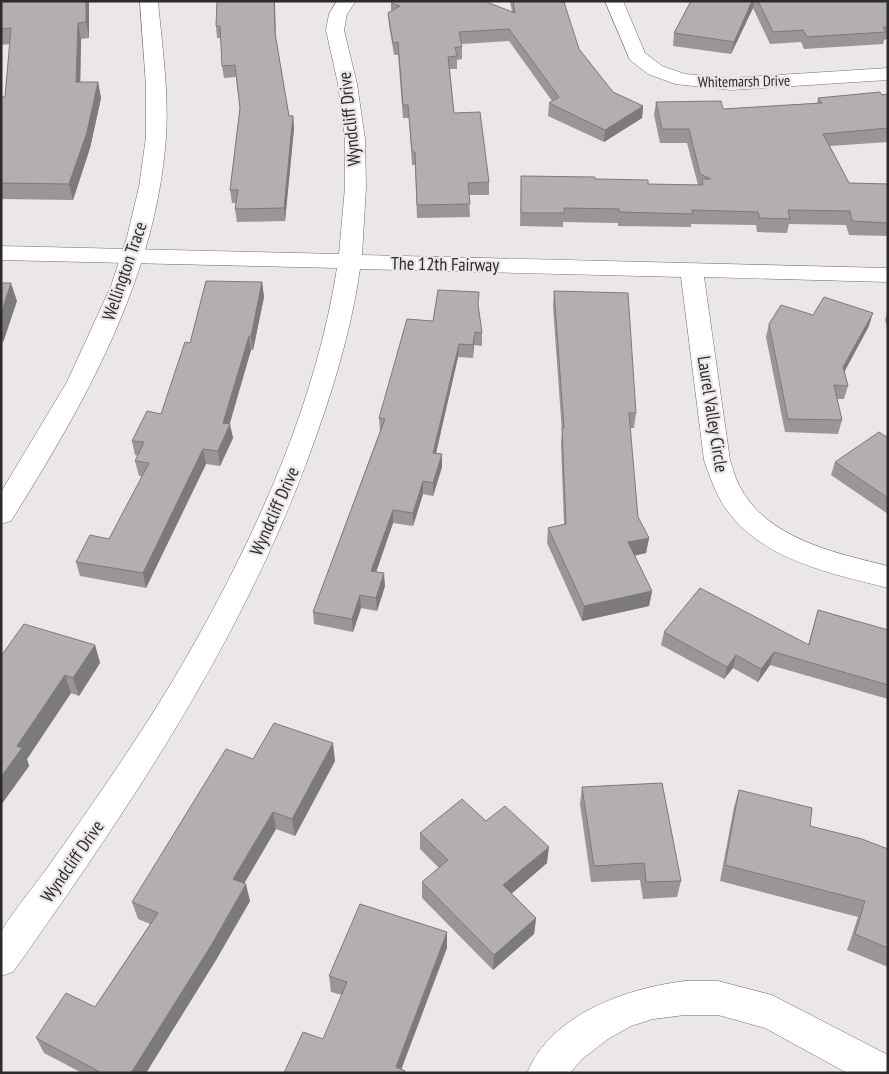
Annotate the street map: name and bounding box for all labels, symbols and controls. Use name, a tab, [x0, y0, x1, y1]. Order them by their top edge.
street label: Wyndcliff Drive	[333, 71, 365, 167]
street label: Whitemarsh Drive	[698, 71, 790, 91]
street label: Wellington Trace	[96, 219, 152, 323]
street label: The 12th Fairway	[391, 252, 499, 276]
street label: Laurel Valley Circle	[692, 354, 734, 474]
street label: Wyndcliff Drive	[244, 463, 304, 559]
street label: Wyndcliff Drive	[35, 816, 109, 906]

